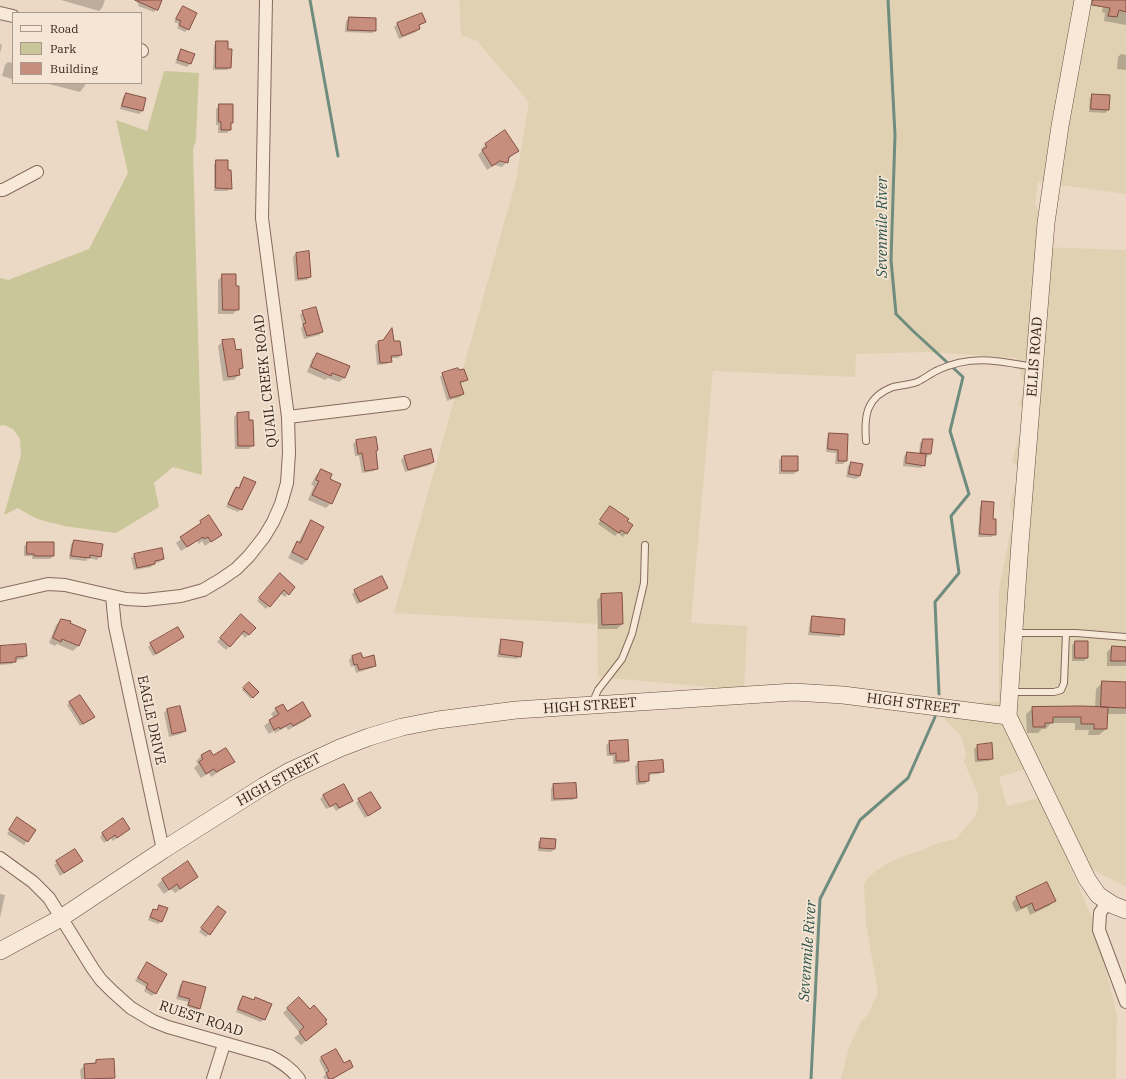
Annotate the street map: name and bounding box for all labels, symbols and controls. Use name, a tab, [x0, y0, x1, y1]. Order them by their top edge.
legend	[12, 12, 142, 84]
text: Road	[50, 21, 79, 36]
text: Park	[50, 41, 76, 56]
text: Building	[50, 61, 98, 76]
water label: Sevenmile River	[874, 176, 892, 278]
street label: QUAIL CREEK ROAD	[251, 313, 281, 449]
street label: ELLIS ROAD	[1024, 316, 1046, 398]
street label: EAGLE DRIVE	[133, 674, 169, 766]
street label: HIGH STREET	[865, 690, 961, 718]
street label: HIGH STREET	[543, 694, 637, 718]
street label: HIGH STREET	[234, 750, 324, 810]
water label: Sevenmile River	[795, 900, 821, 1002]
street label: RUEST ROAD	[157, 998, 245, 1040]

